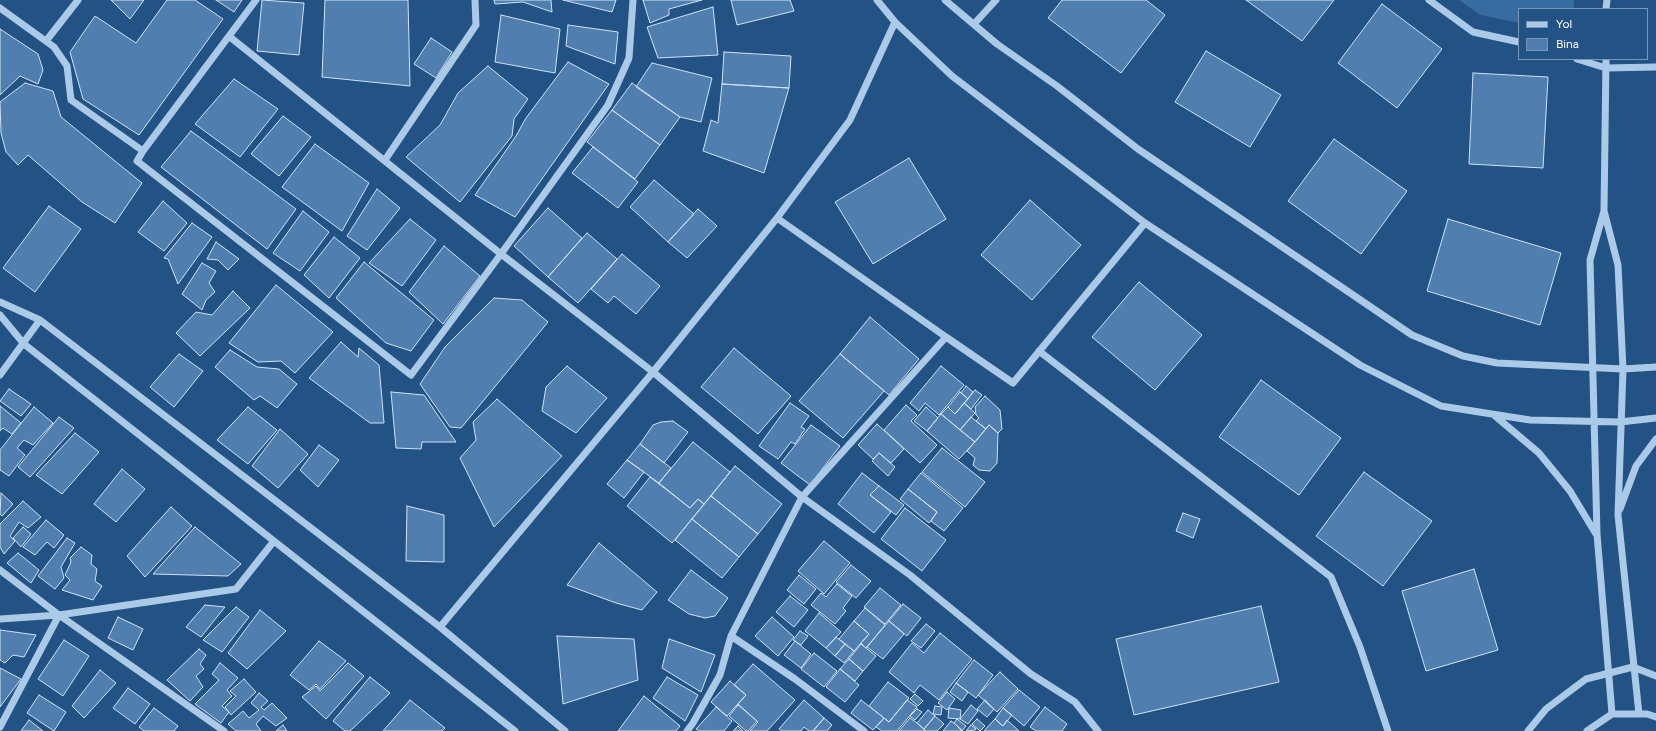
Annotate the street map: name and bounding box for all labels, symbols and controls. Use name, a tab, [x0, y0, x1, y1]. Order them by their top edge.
legend	[1518, 8, 1648, 60]
text: Yol	[1556, 17, 1572, 31]
text: Bina	[1556, 37, 1579, 51]

